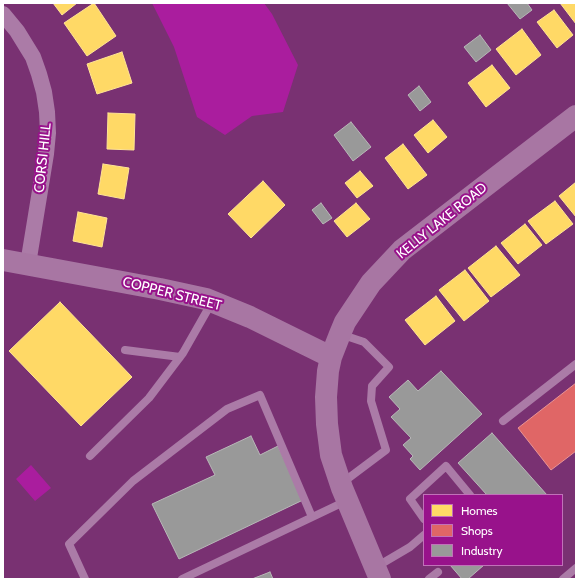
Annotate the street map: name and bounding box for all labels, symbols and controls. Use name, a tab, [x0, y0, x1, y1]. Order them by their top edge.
street label: CORSI HILL	[31, 122, 55, 194]
street label: KELLY LAKE ROAD	[393, 179, 491, 263]
street label: COPPER STREET	[121, 274, 223, 314]
legend	[423, 494, 563, 566]
text: Homes	[461, 503, 498, 518]
text: Shops	[461, 523, 493, 538]
text: Industry	[461, 543, 502, 558]

